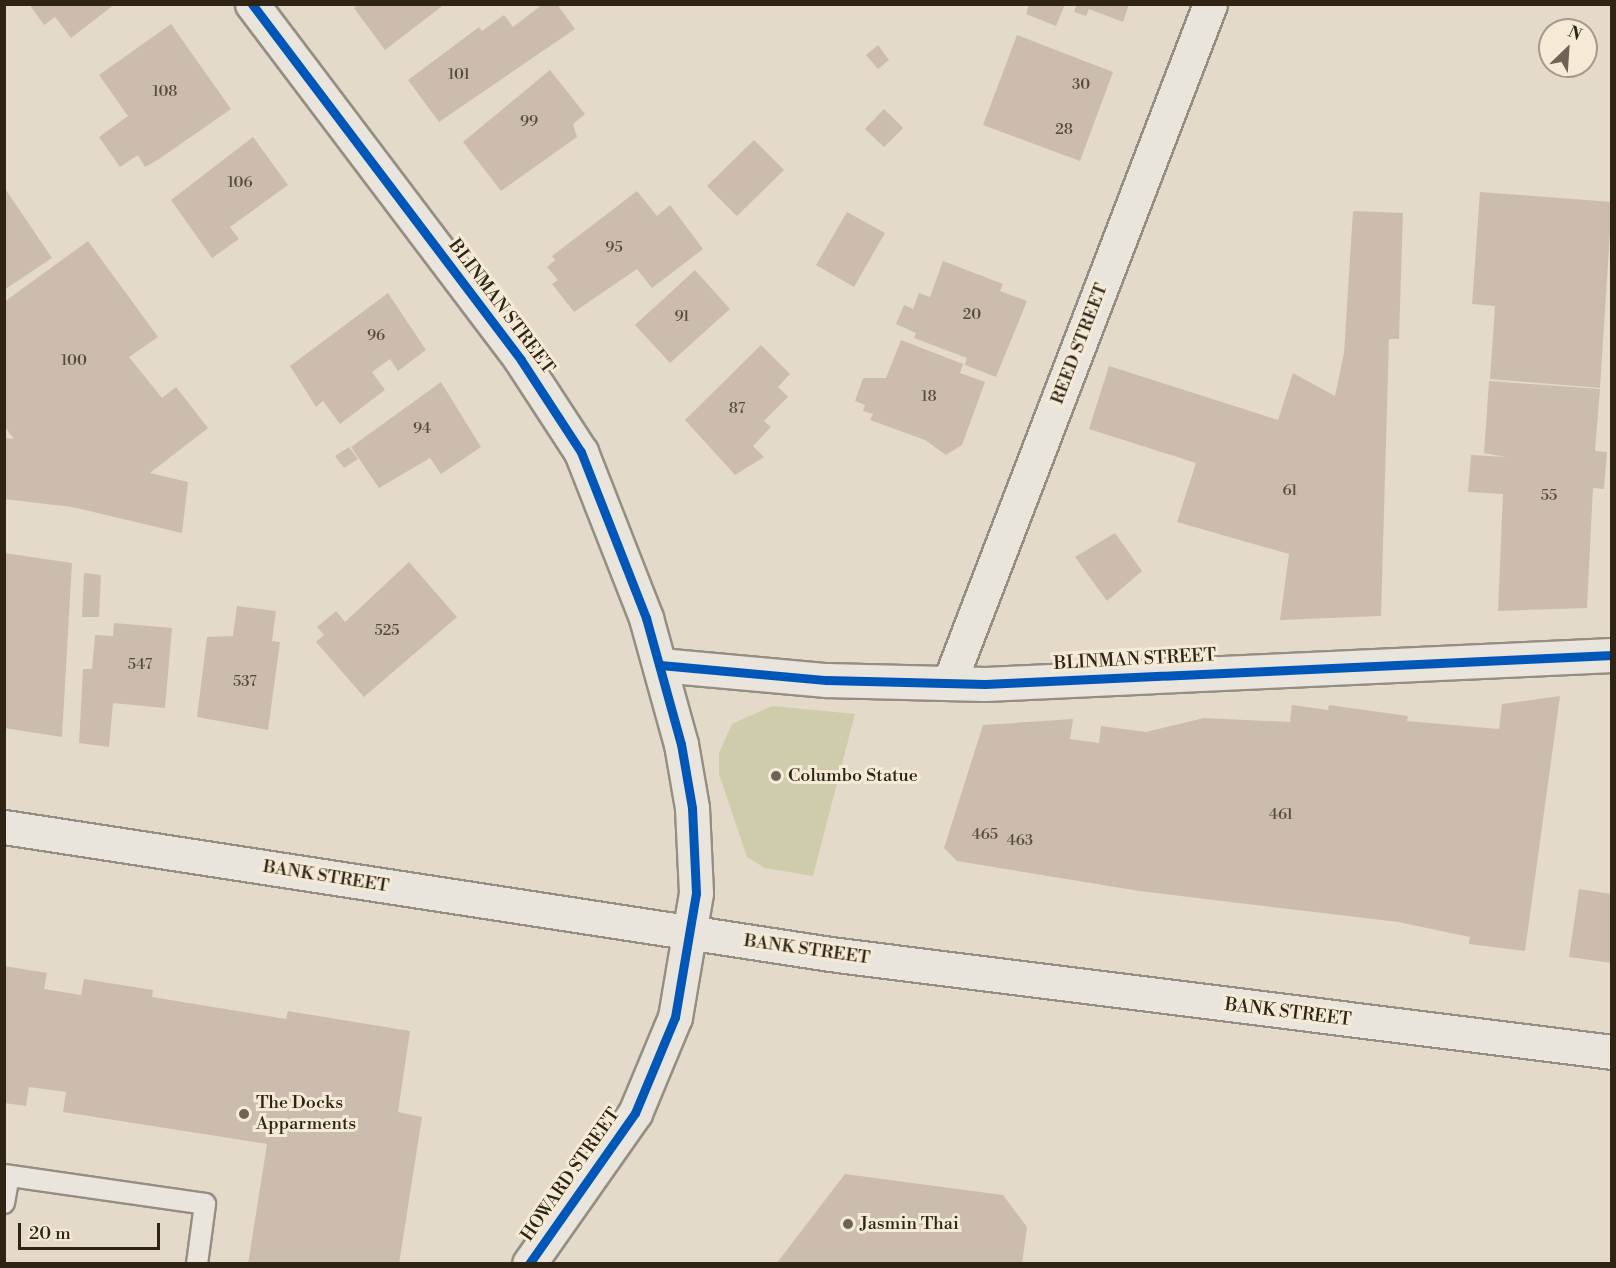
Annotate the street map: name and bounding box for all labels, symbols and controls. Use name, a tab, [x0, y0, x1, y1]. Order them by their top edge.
north arrow	[1538, 18, 1598, 78]
text: N	[1565, 22, 1585, 45]
house number: 101	[448, 66, 470, 84]
house number: 30	[1072, 76, 1090, 94]
house number: 108	[152, 83, 178, 101]
house number: 99	[520, 113, 538, 131]
house number: 28	[1055, 121, 1073, 139]
house number: 106	[227, 174, 253, 192]
street label: BLINMAN STREET	[443, 236, 559, 378]
house number: 95	[605, 239, 623, 257]
street label: REED STREET	[1047, 281, 1113, 407]
house number: 20	[963, 306, 981, 324]
house number: 91	[674, 308, 690, 326]
house number: 96	[367, 327, 385, 345]
house number: 100	[61, 352, 87, 370]
house number: 18	[921, 388, 937, 406]
house number: 87	[729, 400, 745, 418]
house number: 94	[413, 420, 431, 438]
house number: 61	[1282, 482, 1298, 500]
house number: 55	[1541, 487, 1557, 505]
house number: 525	[374, 622, 400, 640]
street label: BLINMAN STREET	[1053, 645, 1217, 675]
house number: 547	[128, 656, 152, 674]
house number: 537	[233, 673, 257, 691]
place label: Columbo Statue	[788, 765, 918, 787]
marker: Columbo Statue	[769, 769, 783, 783]
house number: 461	[1269, 806, 1293, 824]
house number: 465	[972, 826, 998, 844]
house number: 463	[1007, 832, 1033, 850]
street label: BANK STREET	[261, 856, 391, 898]
street label: BANK STREET	[742, 930, 872, 970]
street label: BANK STREET	[1224, 995, 1352, 1031]
place label: The Docks Apparments	[256, 1093, 356, 1136]
street label: HOWARD STREET	[517, 1104, 625, 1246]
marker: The Docks Apparments	[237, 1107, 251, 1121]
scale bar	[21, 1211, 164, 1249]
place label: Jasmin Thai	[860, 1213, 959, 1235]
marker: Jasmin Thai	[841, 1217, 855, 1231]
text: 20 m	[29, 1222, 71, 1245]

